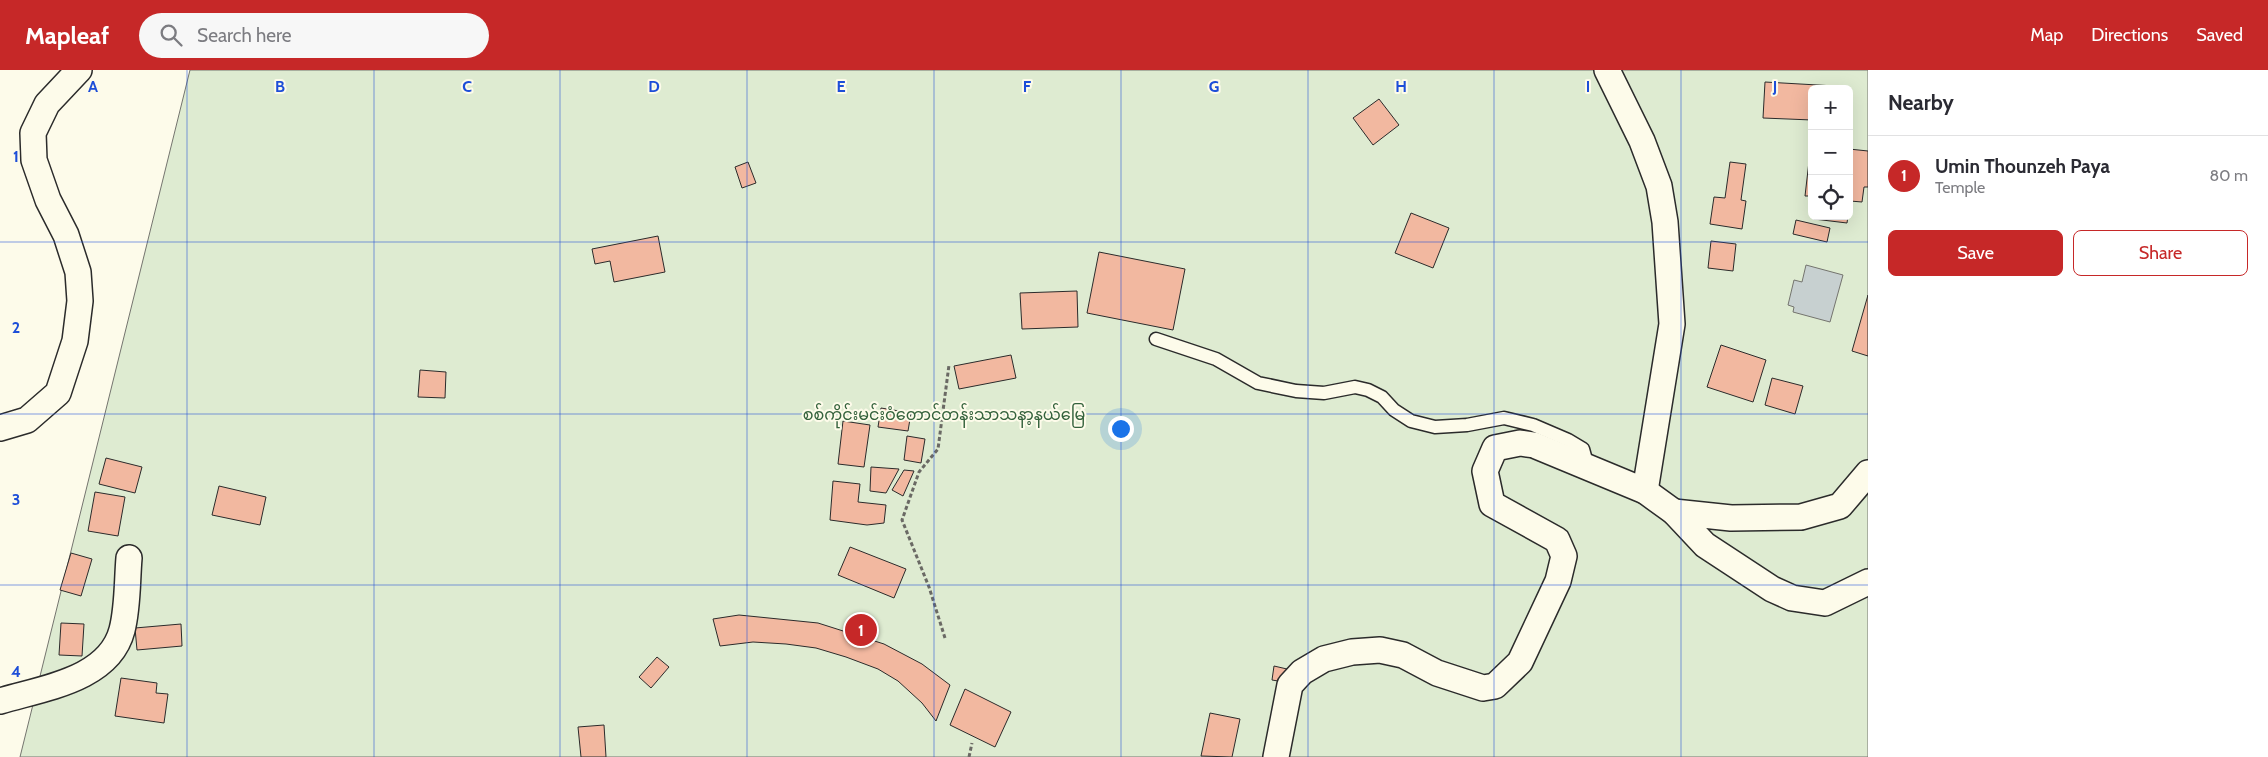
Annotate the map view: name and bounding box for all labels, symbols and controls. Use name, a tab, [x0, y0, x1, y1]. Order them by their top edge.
search box	[139, 13, 489, 58]
text: Mapleaf	[25, 21, 109, 50]
icon: search	[157, 21, 185, 49]
text: Search here	[197, 24, 291, 47]
text: Map	[2030, 24, 2063, 46]
text: Directions	[2091, 24, 2168, 46]
text: Saved	[2196, 24, 2243, 46]
text: A	[88, 77, 98, 96]
text: B	[275, 77, 285, 96]
text: C	[462, 77, 472, 96]
text: D	[648, 77, 660, 96]
text: E	[836, 77, 846, 96]
text: F	[1023, 77, 1032, 96]
text: G	[1209, 77, 1219, 96]
text: H	[1395, 77, 1407, 96]
text: I	[1586, 77, 1590, 96]
text: J	[1772, 77, 1777, 96]
map controls	[1808, 85, 1853, 220]
button: +	[1808, 85, 1853, 130]
text: Nearby	[1888, 90, 1954, 115]
button: −	[1808, 130, 1853, 175]
text: 1	[13, 147, 19, 166]
text: Umin Thounzeh Paya	[1935, 155, 2110, 178]
text: 1	[1901, 166, 1907, 185]
text: 80 m	[2210, 166, 2248, 185]
button: locate	[1808, 175, 1853, 220]
text: Temple	[1935, 178, 1985, 197]
button: Save	[1888, 230, 2063, 276]
button: Share	[2073, 230, 2248, 276]
text: 2	[12, 318, 20, 337]
park label: စစ်ကိုင်းမင်းဝံတောင်တန်းသာသနာ့နယ်မြေ	[803, 403, 1085, 429]
your location	[1108, 416, 1134, 442]
text: 3	[12, 490, 20, 509]
pin: 1	[845, 611, 877, 649]
text: 4	[11, 662, 21, 681]

